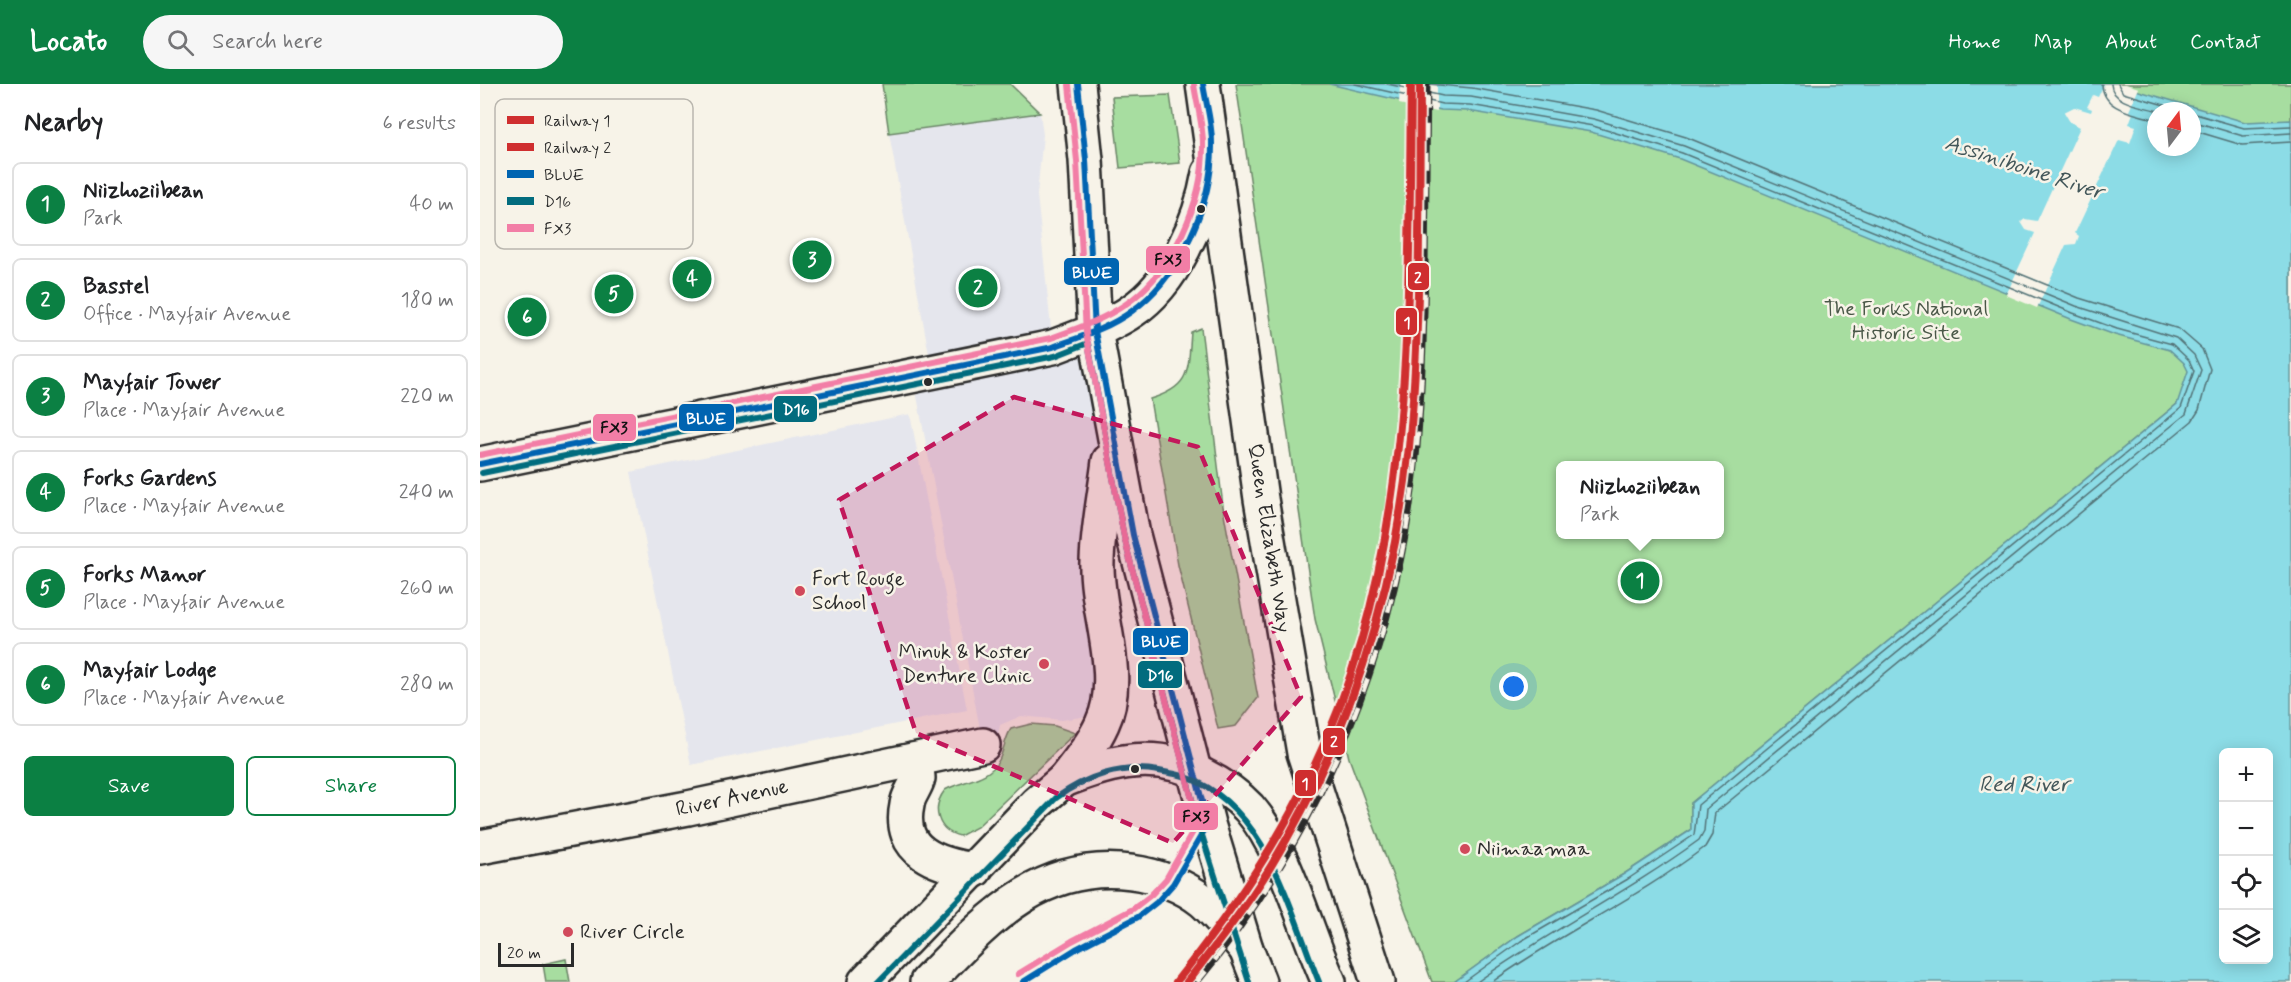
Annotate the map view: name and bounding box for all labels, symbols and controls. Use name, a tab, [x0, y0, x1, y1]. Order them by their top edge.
search box	[143, 15, 563, 69]
text: Locato	[30, 24, 107, 61]
icon: search	[164, 26, 197, 59]
text: Search here	[212, 28, 323, 56]
text: Home	[1949, 28, 2001, 56]
text: Map	[2034, 28, 2072, 56]
text: About	[2105, 28, 2157, 56]
text: Contact	[2190, 28, 2261, 56]
legend	[495, 99, 693, 249]
north arrow	[2147, 102, 2201, 156]
text: Nearby	[24, 106, 103, 140]
text: 6 results	[383, 110, 456, 137]
text: Railway 1	[544, 111, 610, 132]
water label: Assiniboine River	[1941, 129, 2109, 208]
text: Railway 2	[544, 138, 611, 159]
text: BLUE	[544, 165, 584, 186]
text: Niizhoziibean	[83, 177, 204, 205]
text: 1	[41, 191, 50, 218]
text: 40 m	[410, 191, 454, 218]
text: D16	[544, 192, 571, 213]
unlabelled marker	[1195, 203, 1207, 215]
text: Park	[83, 205, 123, 232]
text: FX3	[544, 219, 571, 240]
pin: 3	[792, 238, 832, 282]
line badge: FX3	[1145, 245, 1191, 274]
text: FX3	[1154, 250, 1182, 271]
pin: 4	[672, 256, 712, 302]
line badge: BLUE	[1063, 257, 1120, 286]
line badge: 2	[1407, 262, 1430, 291]
text: BLUE	[1072, 263, 1113, 284]
pin: 2	[958, 266, 998, 310]
text: 2	[1414, 268, 1422, 289]
pin: 5	[594, 272, 634, 316]
text: Basstel	[83, 273, 150, 301]
text: 2	[41, 287, 50, 314]
text: 180 m	[401, 287, 454, 314]
pin: 6	[508, 294, 546, 340]
park label: The Forks National Historic Site	[1824, 295, 1988, 347]
text: Office · Mayfair Avenue	[83, 301, 291, 328]
line badge: 1	[1395, 307, 1418, 336]
text: 1	[1403, 313, 1411, 334]
text: Mayfair Tower	[83, 369, 221, 397]
unlabelled marker	[922, 376, 934, 388]
text: 3	[41, 383, 50, 410]
text: 220 m	[400, 383, 454, 410]
line badge: D16	[773, 395, 818, 423]
text: Place · Mayfair Avenue	[83, 397, 285, 424]
text: D16	[782, 400, 810, 421]
line badge: BLUE	[678, 403, 735, 432]
text: BLUE	[686, 409, 727, 430]
line badge: FX3	[592, 413, 637, 442]
text: FX3	[600, 418, 628, 439]
street label: Queen Elizabeth Way	[1240, 442, 1298, 634]
popup	[1556, 461, 1724, 539]
text: Forks Gardens	[83, 465, 217, 493]
text: Niizhoziibean	[1580, 473, 1700, 501]
text: 4	[40, 479, 51, 506]
text: 240 m	[399, 479, 454, 506]
text: Place · Mayfair Avenue	[83, 493, 285, 520]
text: Park	[1580, 501, 1620, 528]
pin: 1	[1620, 558, 1660, 604]
text: Forks Manor	[83, 561, 206, 589]
place label: Fort Rouge School	[812, 565, 905, 617]
text: 5	[40, 575, 52, 602]
text: 260 m	[400, 575, 454, 602]
marker: Fort Rouge School	[793, 584, 807, 598]
text: Place · Mayfair Avenue	[83, 589, 285, 616]
line badge: BLUE	[1132, 627, 1189, 656]
text: BLUE	[1141, 632, 1182, 653]
place label: Minuk & Koster Denture Clinic	[898, 638, 1032, 690]
text: Mayfair Lodge	[83, 657, 217, 685]
marker: Minuk & Koster Denture Clinic	[1037, 657, 1051, 671]
line badge: D16	[1137, 660, 1183, 689]
text: D16	[1146, 666, 1174, 687]
text: 6	[40, 671, 51, 698]
text: 280 m	[400, 671, 454, 698]
your location	[1499, 672, 1528, 701]
text: Place · Mayfair Avenue	[83, 685, 285, 712]
line badge: 2	[1322, 727, 1346, 756]
text: 2	[1330, 732, 1338, 753]
map controls	[2219, 748, 2273, 964]
button: +	[2219, 748, 2273, 802]
button: Save	[24, 756, 234, 816]
button: Share	[246, 756, 456, 816]
unlabelled marker	[1129, 763, 1141, 775]
line badge: 1	[1294, 769, 1317, 797]
water label: Red River	[1979, 771, 2072, 799]
street label: River Avenue	[673, 772, 791, 824]
text: 1	[1301, 774, 1309, 795]
line badge: FX3	[1173, 802, 1219, 831]
button: −	[2219, 802, 2273, 856]
text: FX3	[1182, 807, 1210, 828]
place label: Niimaamaa	[1477, 835, 1590, 863]
marker: Niimaamaa	[1458, 842, 1472, 856]
button: locate	[2219, 856, 2273, 910]
button: layers	[2219, 910, 2273, 964]
place label: River Circle	[580, 918, 685, 946]
marker: River Circle	[561, 925, 575, 939]
scale bar	[498, 940, 574, 968]
text: 20 m	[507, 943, 541, 964]

